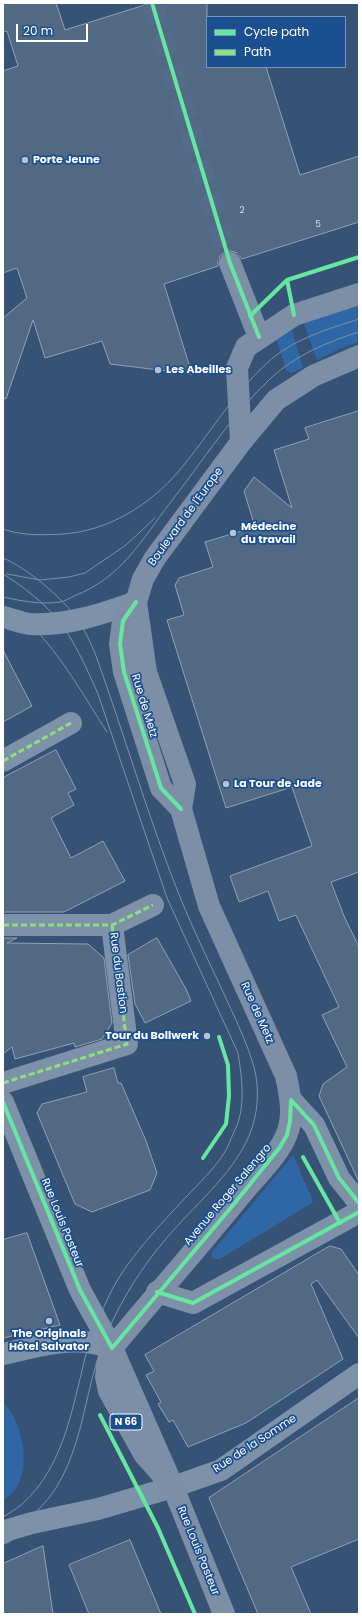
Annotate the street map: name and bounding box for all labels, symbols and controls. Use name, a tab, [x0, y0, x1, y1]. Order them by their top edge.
scale bar	[18, 16, 90, 42]
legend	[206, 16, 346, 68]
text: 20 m	[23, 22, 53, 39]
text: Cycle path	[244, 23, 309, 40]
text: Path	[244, 43, 271, 60]
place label: Porte Jeune	[33, 153, 100, 167]
marker: Porte Jeune	[20, 155, 30, 165]
house number: 2	[239, 206, 245, 216]
house number: 5	[315, 220, 321, 230]
place label: Les Abeilles	[166, 363, 231, 377]
marker: Les Abeilles	[153, 365, 163, 375]
street label: Boulevard de l'Europe	[146, 465, 226, 569]
place label: Médecine du travail	[241, 520, 296, 546]
marker: Médecine du travail	[228, 528, 238, 538]
street label: Rue de Metz	[128, 673, 160, 739]
place label: La Tour de Jade	[234, 777, 322, 791]
marker: La Tour de Jade	[221, 779, 231, 789]
street label: Rue du Bastion	[106, 932, 130, 1014]
street label: Rue de Metz	[238, 980, 276, 1046]
place label: Tour du Bollwerk	[105, 1029, 199, 1043]
marker: Tour du Bollwerk	[202, 1031, 212, 1041]
street label: Avenue Roger Salengro	[182, 1142, 274, 1248]
street label: Rue Louis Pasteur	[38, 1176, 86, 1270]
marker: The Originals Hôtel Salvator	[44, 1316, 54, 1326]
place label: The Originals Hôtel Salvator	[9, 1327, 89, 1353]
street label: Rue de la Somme	[211, 1412, 299, 1476]
road number: N 66	[110, 1414, 142, 1430]
street label: Rue Louis Pasteur	[174, 1504, 222, 1598]

